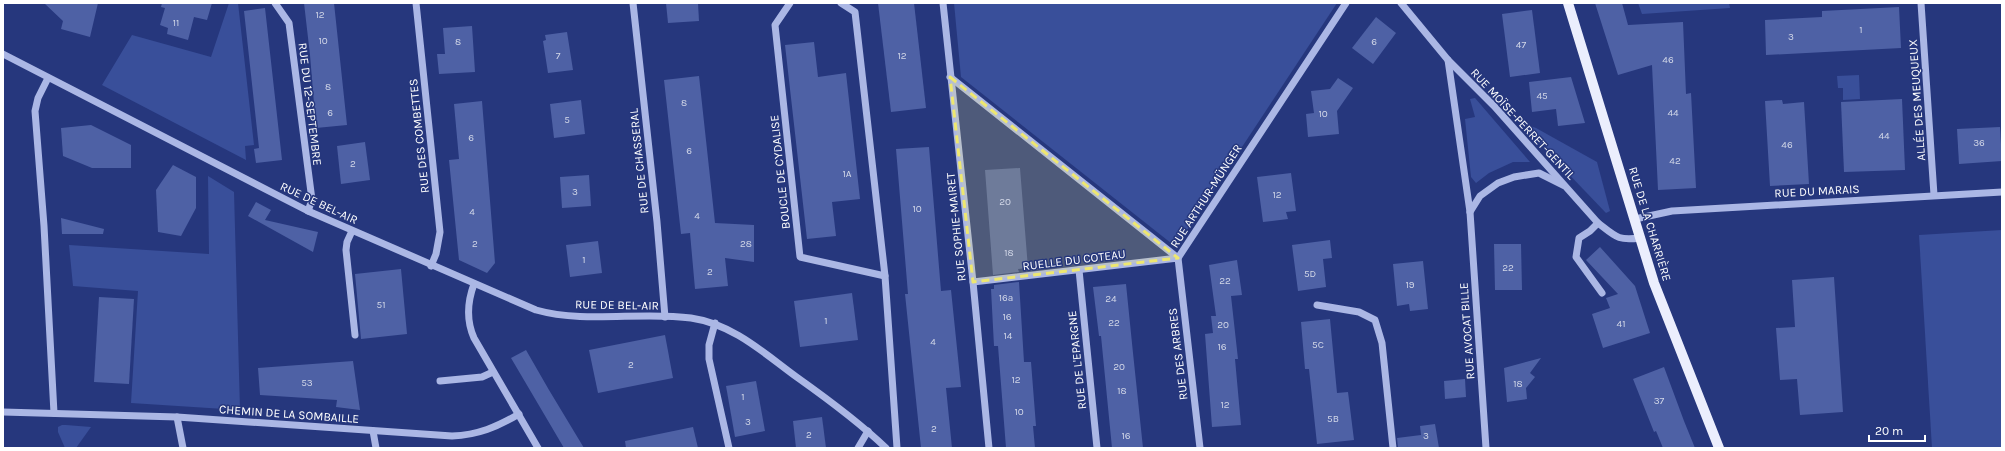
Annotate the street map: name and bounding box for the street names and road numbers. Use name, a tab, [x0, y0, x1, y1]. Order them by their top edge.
street label: ALLÉE DES MEUQUEUX	[1905, 38, 1928, 161]
street label: RUE DU 12-SEPTEMBRE	[296, 42, 324, 166]
street label: RUE MOÏSE-PERRET-GENTIL	[1468, 66, 1578, 183]
street label: RUE DES COMBETTES	[406, 78, 432, 194]
street label: RUE DE CHASSERAL	[626, 107, 651, 214]
street label: BOUCLE DE CYDALISE	[767, 114, 793, 230]
street label: RUE ARTHUR-MÜNGER	[1167, 142, 1245, 250]
street label: RUE DE LA CHARRIÈRE	[1626, 165, 1675, 283]
street label: RUE SOPHIE-MAIRET	[943, 172, 969, 282]
street label: RUE DE BEL-AIR	[278, 179, 360, 227]
street label: RUE DU MARAIS	[1774, 182, 1860, 200]
street label: RUELLE DU COTEAU	[1022, 247, 1126, 273]
street label: RUE AVOCAT BILLE	[1457, 282, 1477, 380]
street label: RUE DE BEL-AIR	[575, 297, 659, 313]
street label: RUE DES ARBRES	[1165, 307, 1191, 401]
street label: RUE DE L'EPARGNE	[1065, 310, 1089, 410]
street label: CHEMIN DE LA SOMBAILLE	[218, 402, 360, 426]

